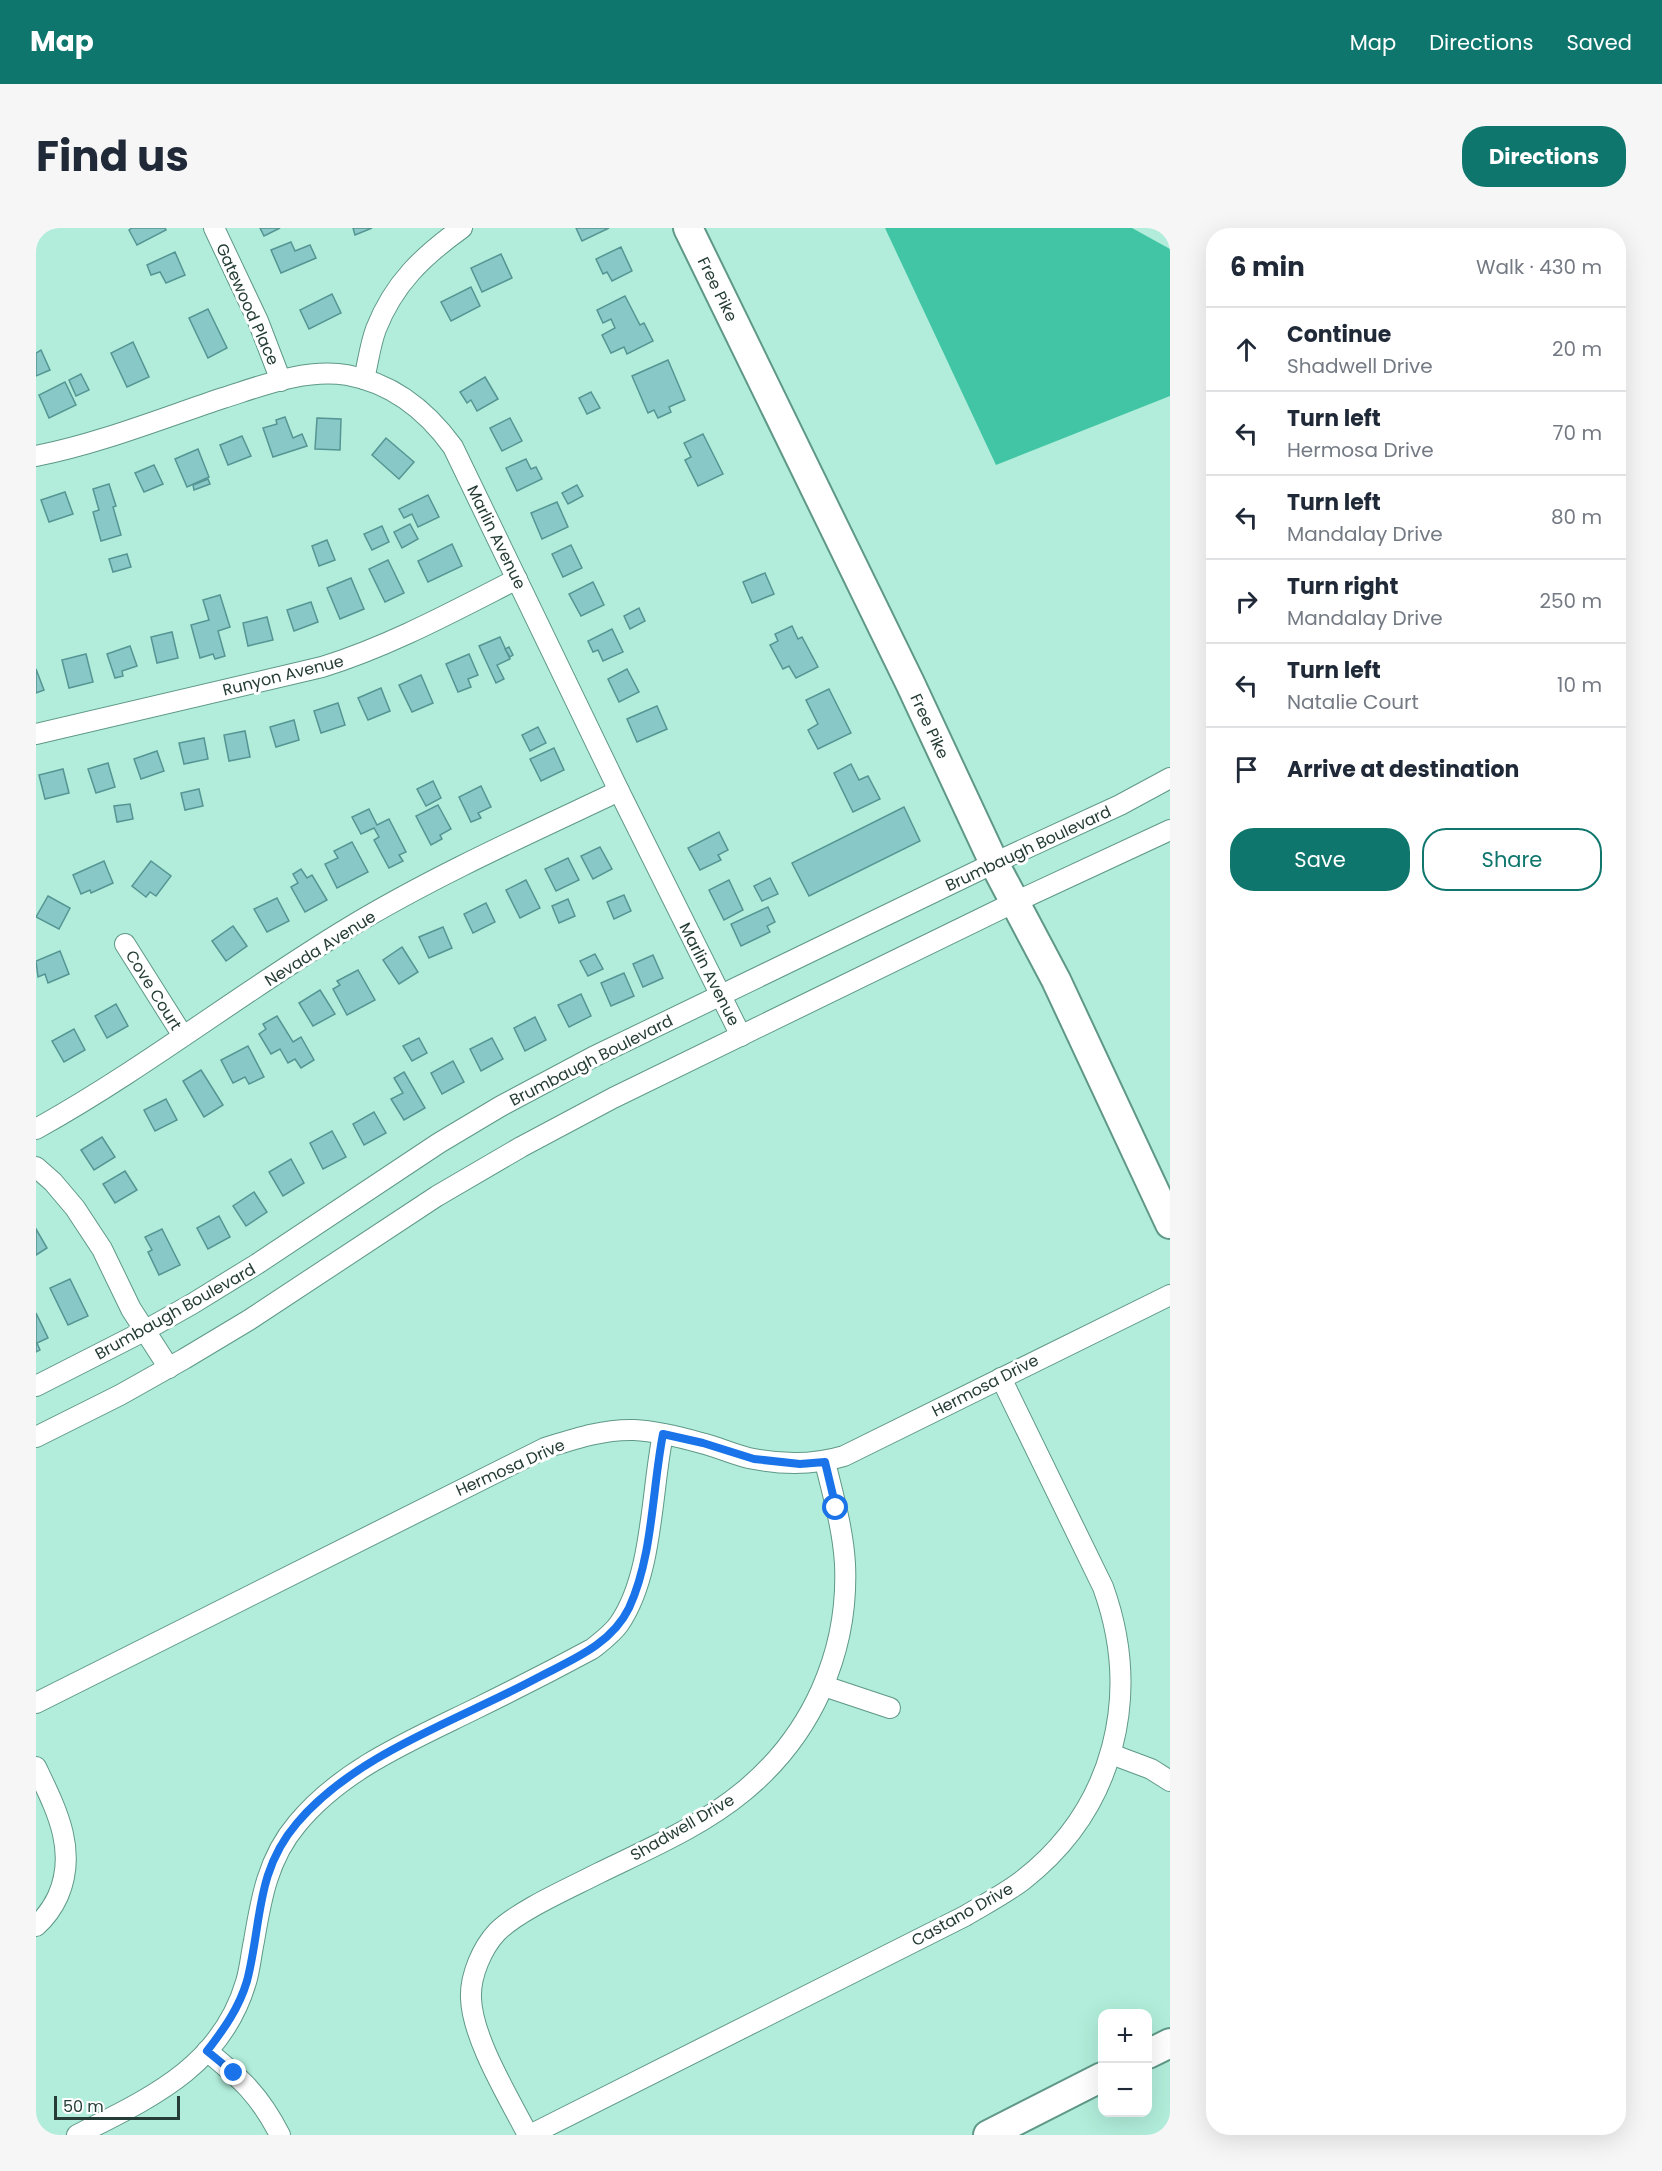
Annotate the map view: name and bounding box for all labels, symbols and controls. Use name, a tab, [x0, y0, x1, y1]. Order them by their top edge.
text: Map	[30, 22, 94, 61]
text: Map	[1350, 28, 1396, 57]
text: Directions	[1429, 28, 1533, 57]
text: Saved	[1566, 28, 1632, 57]
button: Directions	[1462, 126, 1626, 187]
text: Find us	[36, 127, 189, 186]
street label: Gatewood Place	[210, 240, 285, 369]
text: 6 min	[1230, 249, 1305, 285]
street label: Free Pike	[692, 253, 743, 326]
text: Walk · 430 m	[1476, 253, 1602, 281]
text: Continue	[1287, 319, 1391, 350]
icon: ahead	[1230, 333, 1263, 366]
text: 20 m	[1552, 335, 1602, 363]
text: Shadwell Drive	[1287, 352, 1433, 380]
text: Turn left	[1287, 403, 1381, 434]
icon: left	[1230, 417, 1263, 450]
text: 70 m	[1553, 419, 1602, 447]
text: Hermosa Drive	[1287, 436, 1434, 464]
street label: Marlin Avenue	[461, 481, 532, 593]
text: Turn left	[1287, 487, 1381, 518]
icon: left	[1230, 501, 1263, 534]
text: 80 m	[1551, 503, 1602, 531]
text: Mandalay Drive	[1287, 520, 1443, 548]
text: Turn right	[1287, 571, 1398, 602]
icon: right	[1230, 585, 1263, 618]
text: 250 m	[1539, 587, 1602, 615]
text: Mandalay Drive	[1287, 604, 1443, 632]
street label: Runyon Avenue	[220, 649, 346, 702]
text: Turn left	[1287, 655, 1381, 686]
icon: left	[1230, 669, 1263, 702]
text: 10 m	[1557, 671, 1602, 699]
text: Natalie Court	[1287, 688, 1419, 716]
street label: Free Pike	[904, 690, 955, 763]
icon: arrive	[1230, 753, 1263, 786]
text: Arrive at destination	[1287, 754, 1519, 785]
street label: Brumbaugh Boulevard	[942, 800, 1115, 897]
button: Save	[1230, 828, 1410, 891]
button: Share	[1422, 828, 1602, 891]
street label: Nevada Avenue	[260, 905, 380, 992]
street label: Marlin Avenue	[674, 919, 745, 1030]
street label: Cove Court	[120, 946, 187, 1035]
street label: Brumbaugh Boulevard	[506, 1009, 677, 1112]
street label: Brumbaugh Boulevard	[91, 1258, 260, 1365]
street label: Hermosa Drive	[928, 1349, 1043, 1422]
street label: Hermosa Drive	[452, 1433, 569, 1502]
route start	[822, 1494, 848, 1520]
street label: Shadwell Drive	[626, 1788, 739, 1867]
street label: Castano Drive	[907, 1877, 1017, 1952]
map controls	[1098, 2009, 1152, 2117]
button: +	[1098, 2009, 1152, 2063]
route end	[220, 2059, 246, 2085]
button: −	[1098, 2063, 1152, 2117]
scale bar	[54, 2093, 180, 2120]
text: 50 m	[63, 2095, 104, 2118]

